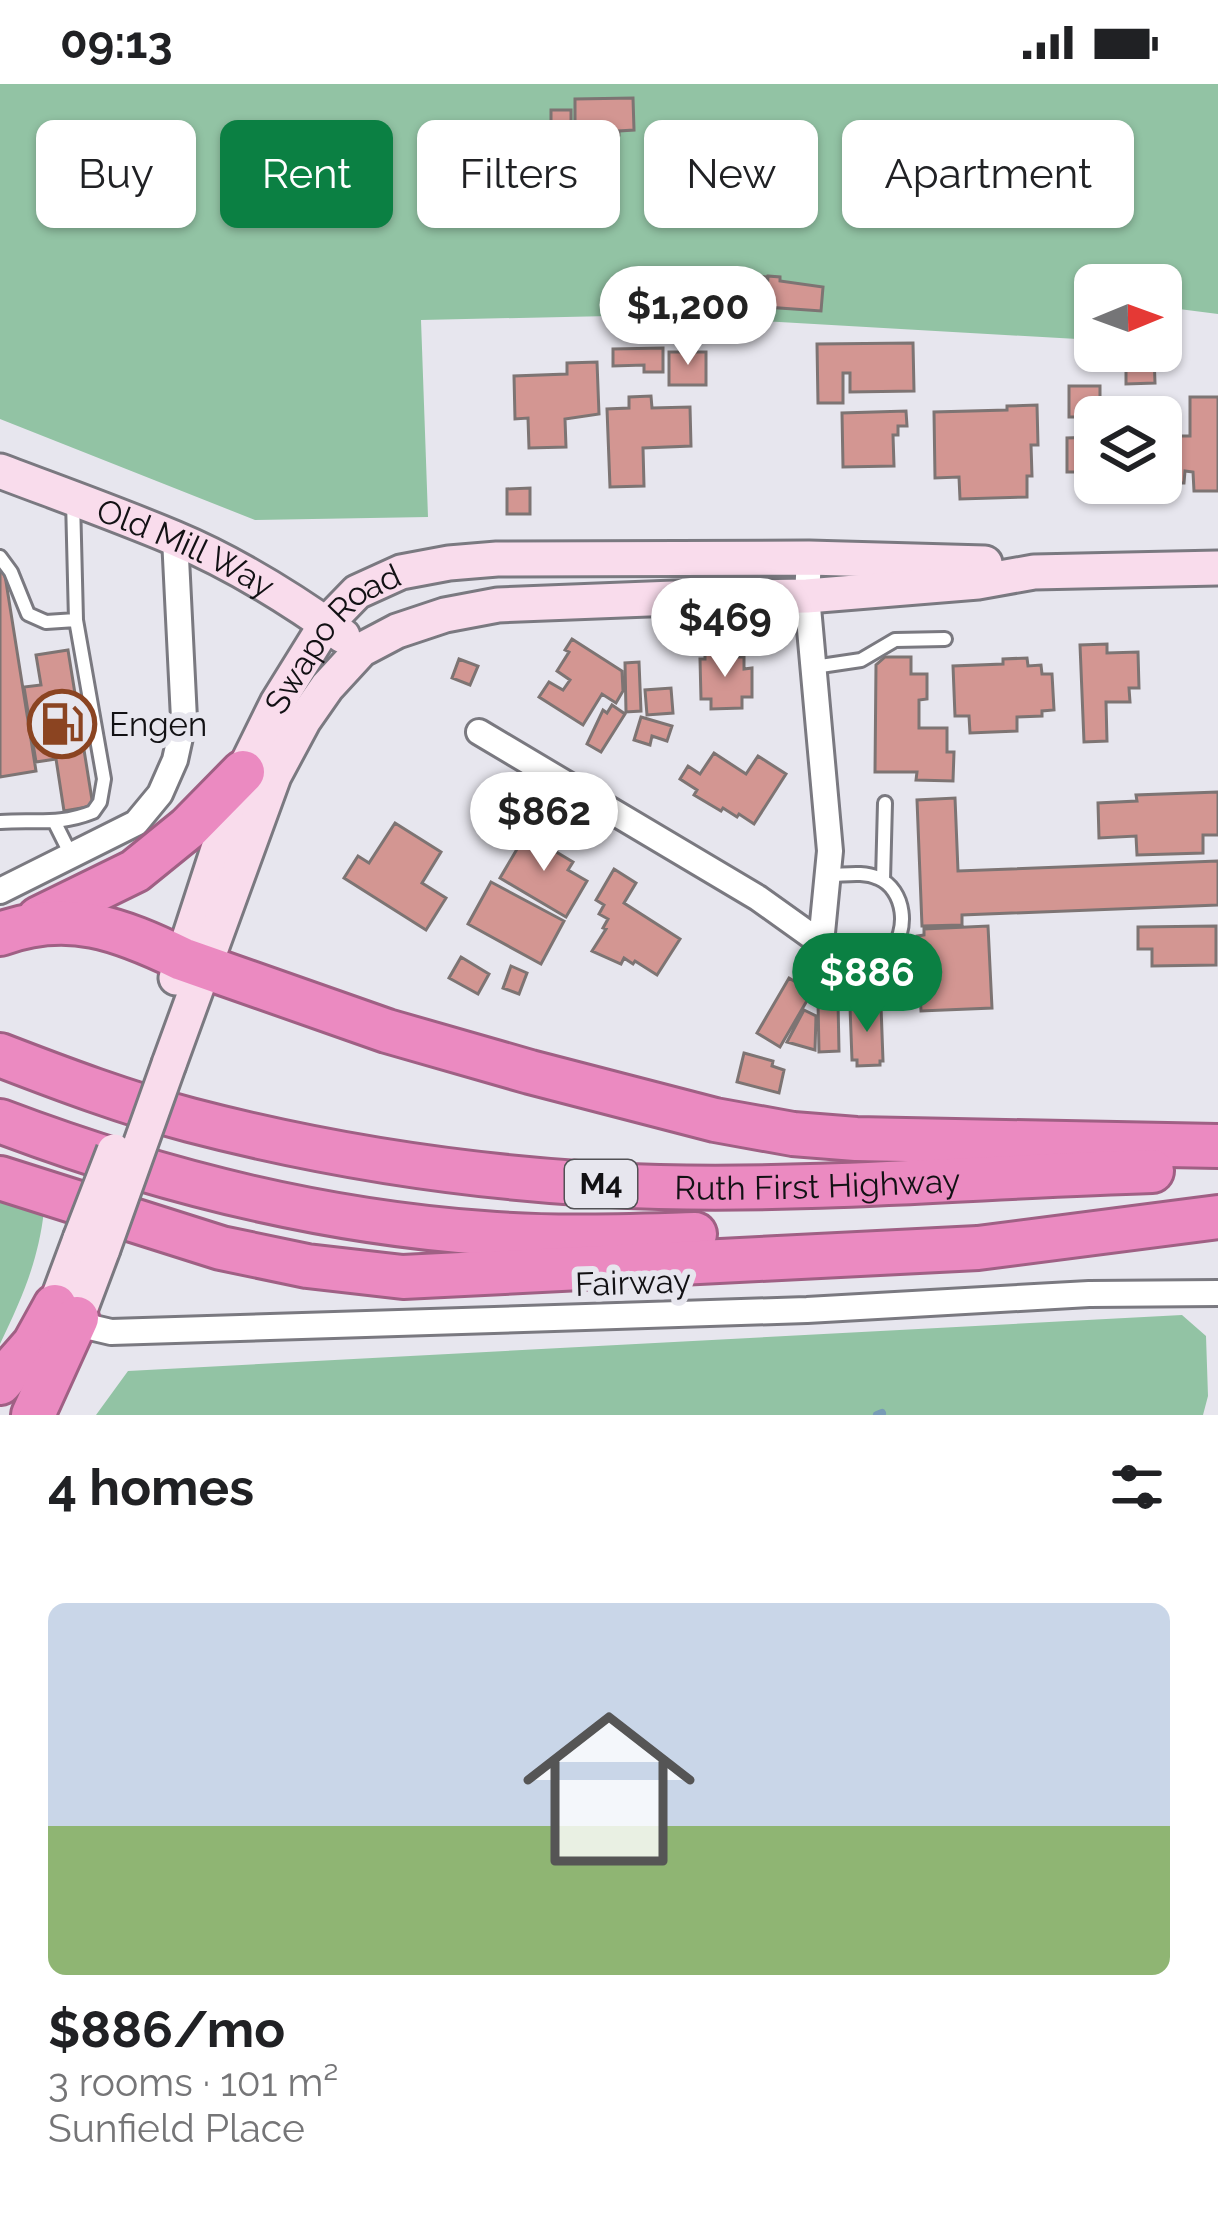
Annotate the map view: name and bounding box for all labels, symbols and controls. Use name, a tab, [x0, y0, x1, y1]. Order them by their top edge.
text: 09:13	[60, 16, 173, 69]
chip: Buy	[36, 120, 196, 228]
chip: Rent	[220, 120, 393, 228]
chip: Filters	[417, 120, 620, 228]
chip: New	[644, 120, 818, 228]
chip: Apartment	[842, 120, 1134, 228]
north arrow	[1074, 264, 1182, 372]
map controls	[1074, 264, 1182, 504]
pin: $1,200	[590, 266, 786, 368]
text: $1,200	[627, 282, 749, 328]
button: layers	[1074, 396, 1182, 504]
street label: Old Mill Way	[91, 490, 282, 606]
street label: Swapo Road	[256, 556, 407, 721]
pin: $469	[654, 578, 796, 680]
text: $469	[678, 594, 772, 640]
fuel station icon: Engen	[27, 689, 97, 759]
place label: Engen	[109, 705, 207, 744]
pin: $862	[473, 772, 615, 874]
text: $862	[497, 788, 591, 834]
pin: $886	[796, 933, 938, 1035]
text: $886	[819, 949, 915, 995]
road number: M4	[565, 1160, 637, 1208]
street label: Ruth First Highway	[674, 1161, 961, 1208]
street label: Fairway	[574, 1261, 692, 1304]
icon: filters	[1104, 1454, 1170, 1520]
text: 4 homes	[48, 1457, 254, 1517]
icon: home	[501, 1681, 717, 1897]
text: $886/mo	[48, 1999, 285, 2059]
text: 3 rooms · 101 m²	[48, 2059, 338, 2105]
text: Sunfield Place	[48, 2105, 305, 2151]

